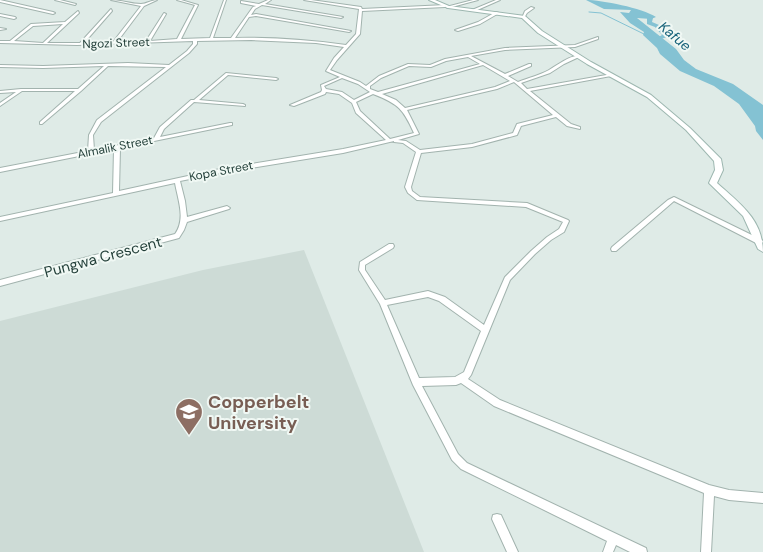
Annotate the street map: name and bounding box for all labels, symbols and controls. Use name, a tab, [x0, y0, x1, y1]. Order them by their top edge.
water label: Kafue	[655, 17, 695, 55]
street label: Ngozi Street	[82, 34, 150, 52]
street label: Almalik Street	[76, 132, 154, 162]
street label: Kopa Street	[188, 157, 255, 185]
street label: Pungwa Crescent	[42, 232, 164, 282]
place label: Copperbelt University	[208, 390, 309, 435]
school or university icon: Copperbelt University	[174, 397, 204, 436]

